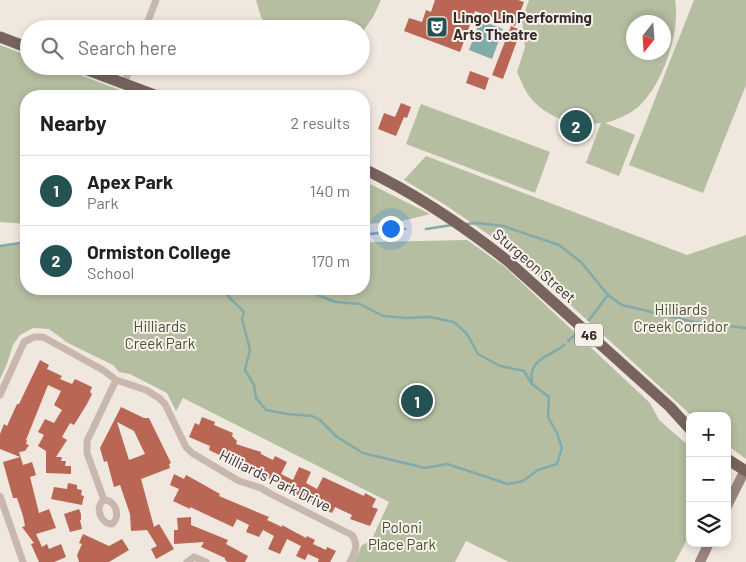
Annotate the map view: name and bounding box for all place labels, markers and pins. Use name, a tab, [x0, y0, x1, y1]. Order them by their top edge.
place label: Lingo Lin Performing Arts Theatre	[453, 8, 592, 43]
theatre icon: Lingo Lin Performing Arts Theatre	[425, 15, 449, 39]
pin: 2	[560, 107, 592, 145]
pin: 1	[401, 382, 433, 420]

